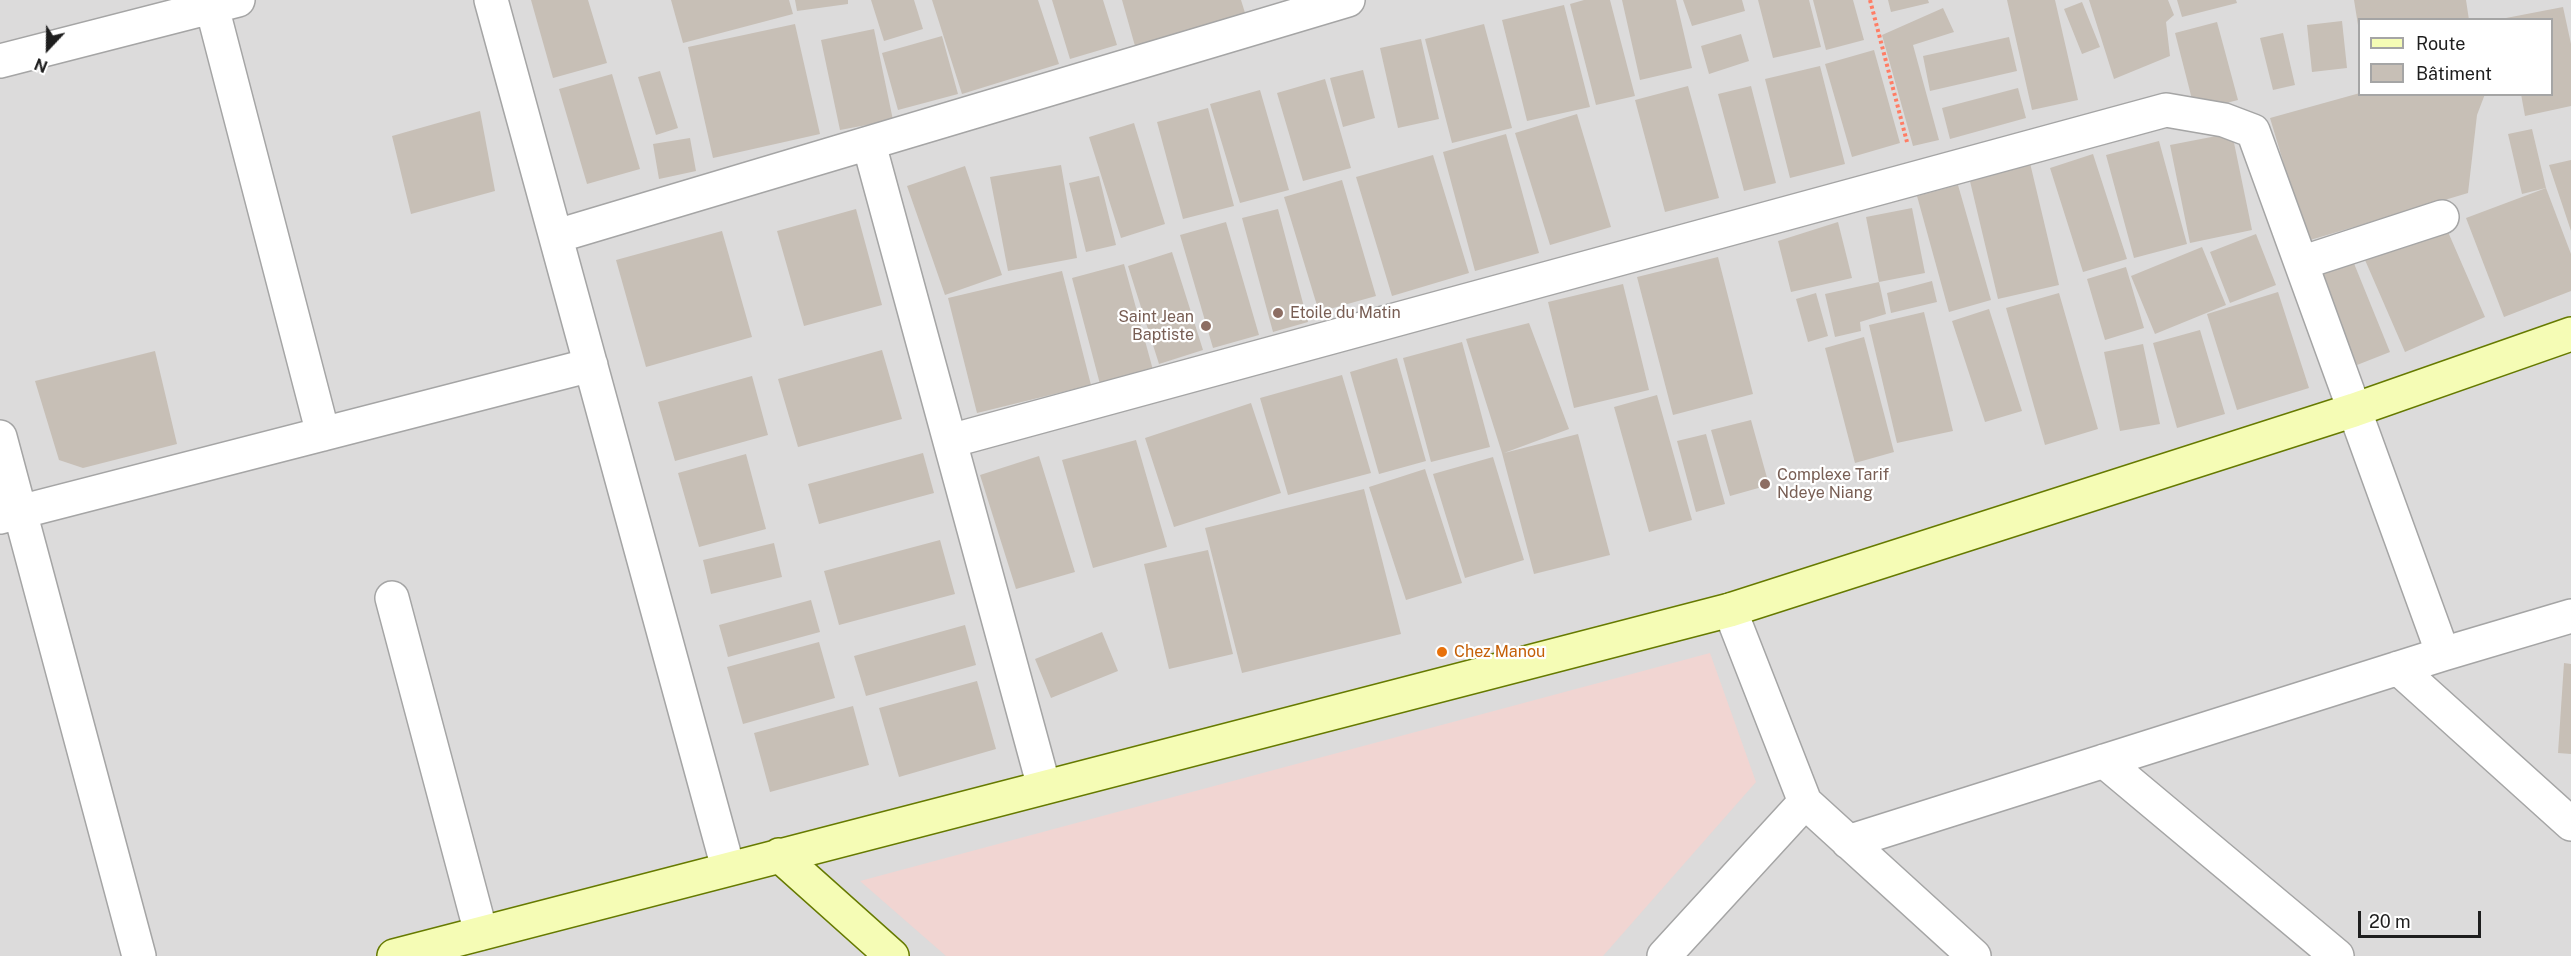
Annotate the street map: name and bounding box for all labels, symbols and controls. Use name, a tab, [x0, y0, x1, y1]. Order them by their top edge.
north arrow	[18, 18, 78, 78]
legend	[2358, 18, 2553, 96]
text: Route	[2416, 33, 2465, 54]
text: N	[32, 54, 50, 76]
text: Bâtiment	[2416, 63, 2492, 84]
place label: Etoile du Matin	[1290, 303, 1401, 323]
marker: Etoile du Matin	[1271, 306, 1285, 320]
place label: Saint Jean Baptiste	[1118, 307, 1194, 345]
marker: Saint Jean Baptiste	[1199, 319, 1213, 333]
place label: Complexe Tarif Ndeye Niang	[1777, 465, 1889, 503]
marker: Complexe Tarif Ndeye Niang	[1758, 477, 1772, 491]
place label: Chez Manou	[1454, 642, 1545, 662]
marker: Chez Manou	[1435, 645, 1449, 659]
scale bar	[2361, 899, 2484, 937]
text: 20 m	[2369, 911, 2411, 932]

